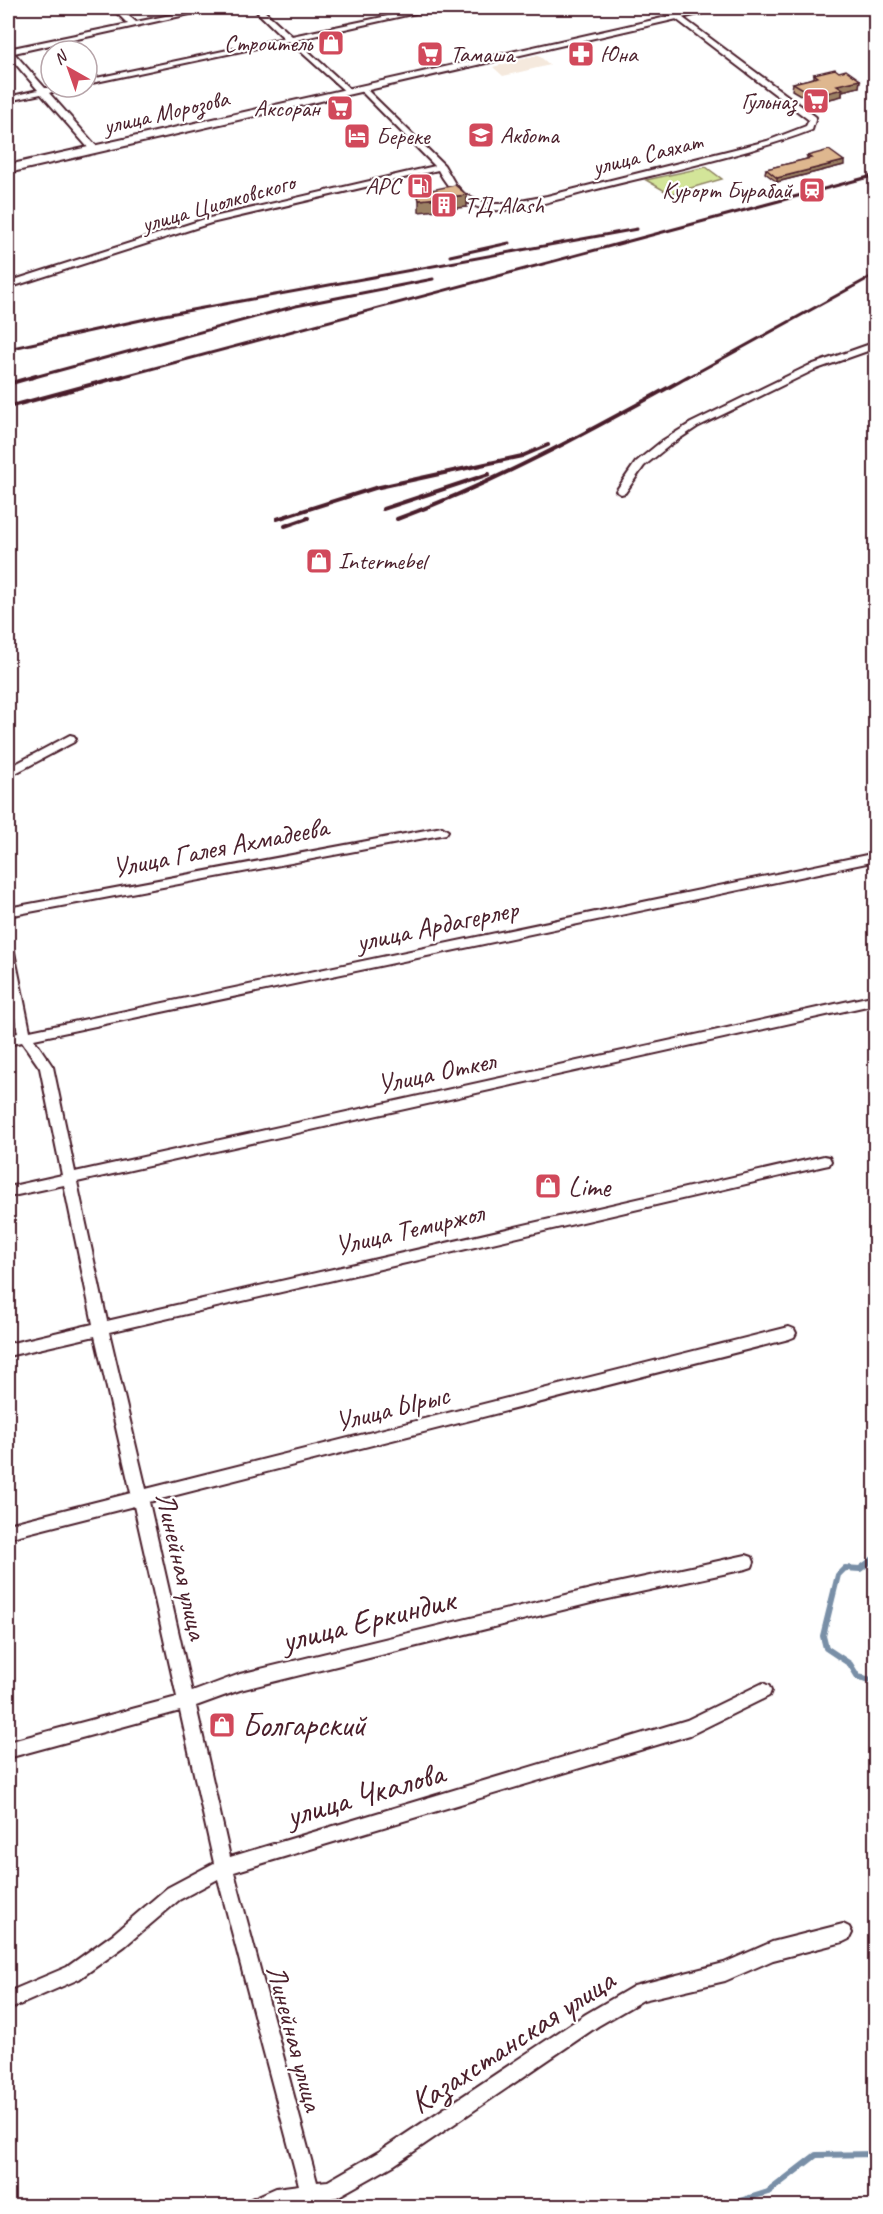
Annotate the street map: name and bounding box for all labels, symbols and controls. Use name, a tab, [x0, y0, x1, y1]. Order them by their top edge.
place label: Строитель	[224, 28, 314, 58]
shop icon: Строитель	[316, 28, 346, 58]
north arrow	[39, 39, 99, 99]
supermarket icon: Тамаша	[415, 39, 445, 69]
place label: Тамаша	[450, 39, 516, 69]
pharmacy icon: Юна	[566, 39, 596, 69]
place label: Юна	[600, 39, 639, 69]
text: N	[50, 45, 73, 69]
street label: улица Морозова	[98, 83, 233, 142]
place label: Гульназ	[741, 86, 798, 117]
supermarket icon: Гульназ	[801, 86, 831, 116]
place label: Аксоран	[254, 93, 322, 123]
supermarket icon: Аксоран	[325, 93, 355, 123]
school or university icon: Акбота	[466, 120, 496, 150]
place label: Акбота	[500, 120, 560, 150]
hotel icon: Береке	[342, 121, 372, 151]
place label: Береке	[376, 121, 432, 151]
street label: улица Саяхат	[587, 126, 707, 183]
street label: улица Циолковского	[136, 166, 300, 240]
place label: АРС	[365, 171, 403, 201]
fuel station icon: АРС	[405, 171, 435, 201]
place label: Курорт Бурабай	[662, 175, 794, 205]
station icon: Курорт Бурабай	[797, 175, 827, 205]
building icon: ТД Alash	[429, 190, 459, 220]
place label: ТД Alash	[464, 190, 545, 220]
shop icon: Intermebel	[304, 546, 334, 576]
place label: Intermebel	[338, 546, 430, 576]
street label: Улица Галея Ахмадеева	[109, 808, 333, 885]
street label: улица Ардагерлер	[351, 890, 522, 960]
street label: Улица Откел	[374, 1042, 500, 1102]
place label: Lime	[568, 1169, 612, 1204]
shop icon: Lime	[533, 1171, 563, 1201]
street label: Улица Темиржол	[331, 1194, 489, 1263]
street label: Улица Ырыс	[331, 1376, 455, 1439]
street label: Линейная улица	[148, 1489, 216, 1645]
street label: улица Еркиндик	[275, 1578, 462, 1662]
place label: Болгарский	[242, 1704, 368, 1746]
shop icon: Болгарский	[207, 1710, 237, 1740]
street label: улица Чкалова	[279, 1751, 451, 1837]
street label: Казахстанская улица	[402, 1958, 624, 2123]
street label: Линейная улица	[259, 1961, 332, 2116]

